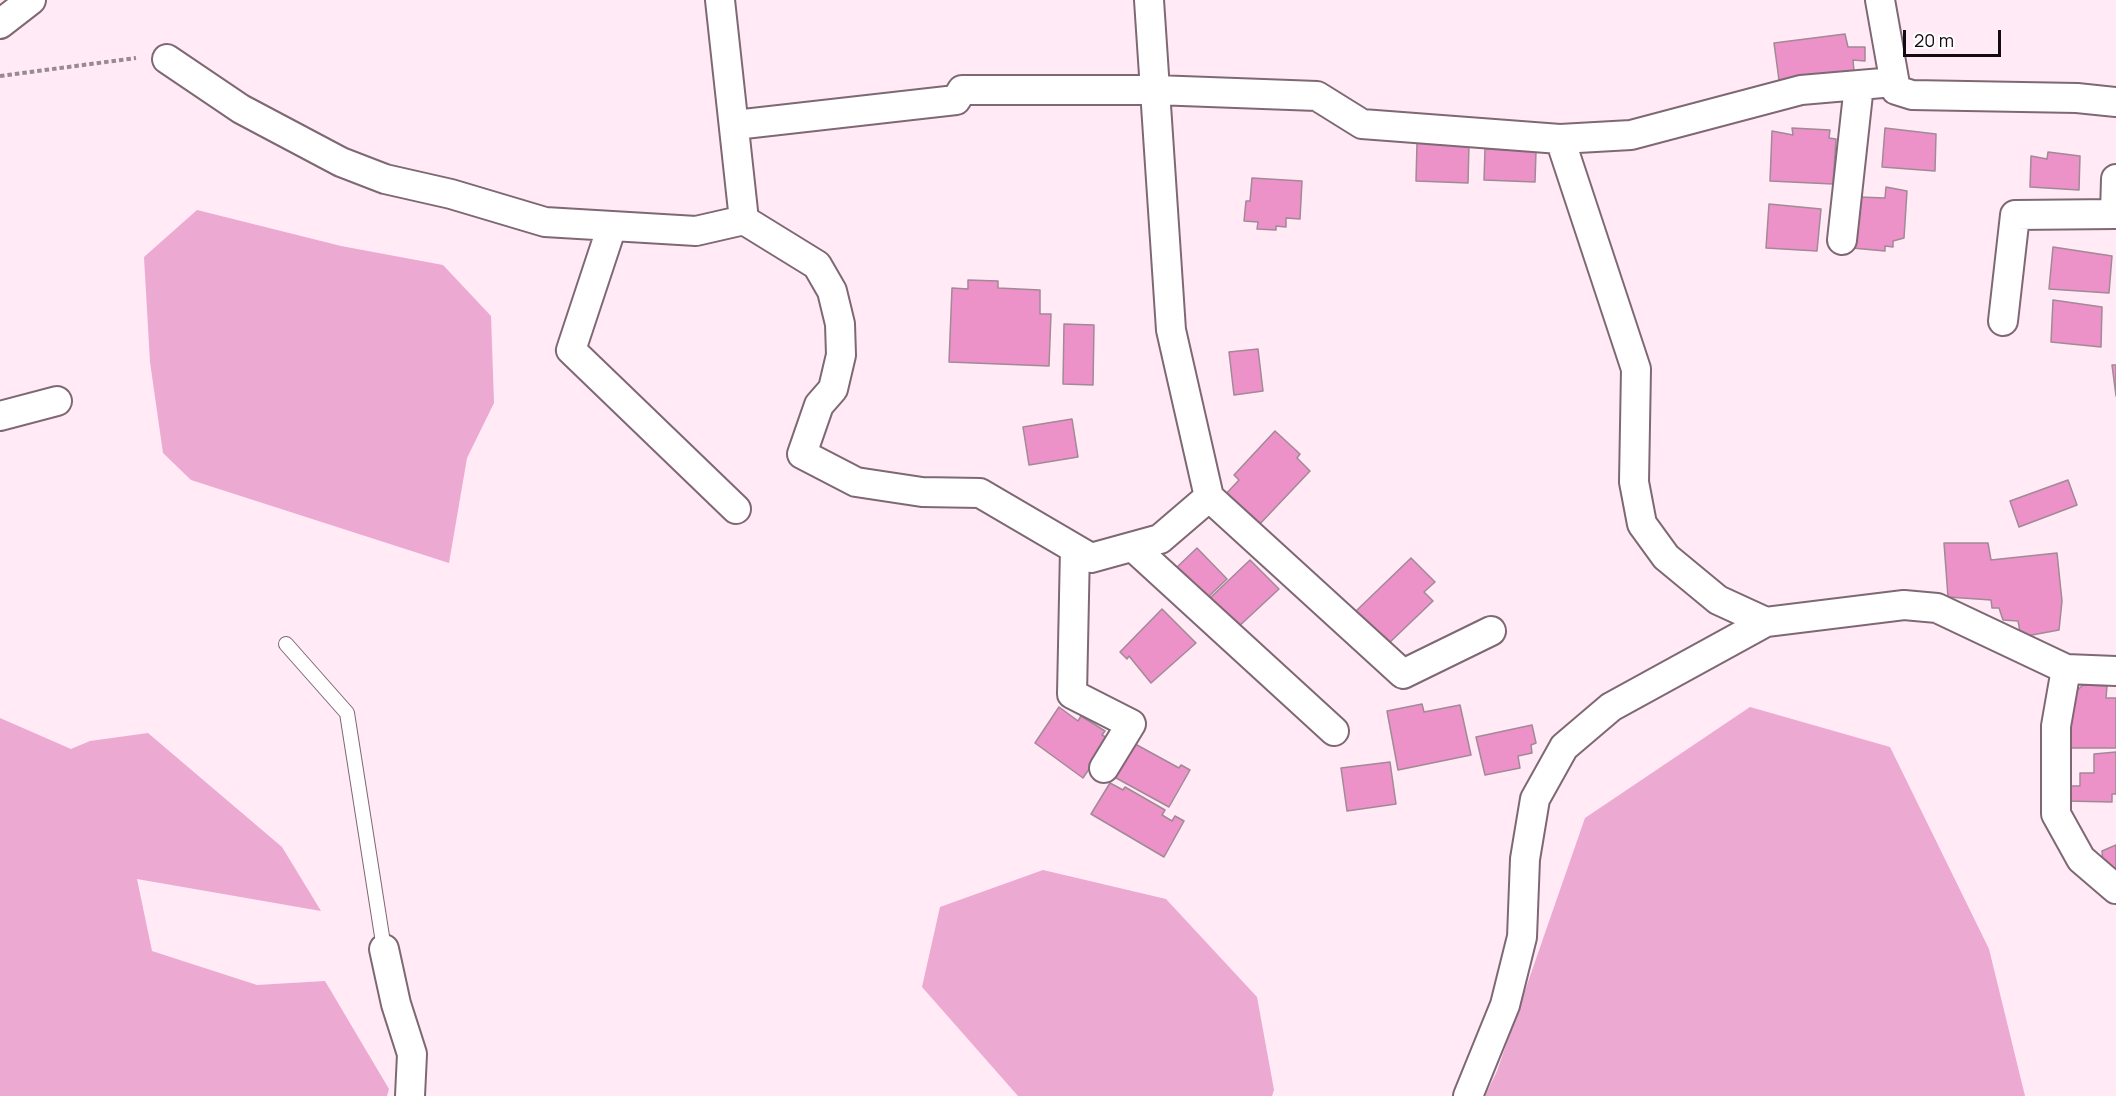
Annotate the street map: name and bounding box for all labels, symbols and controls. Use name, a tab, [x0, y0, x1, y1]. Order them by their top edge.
scale bar	[1906, 18, 2004, 56]
text: 20 m	[1914, 28, 1954, 52]

